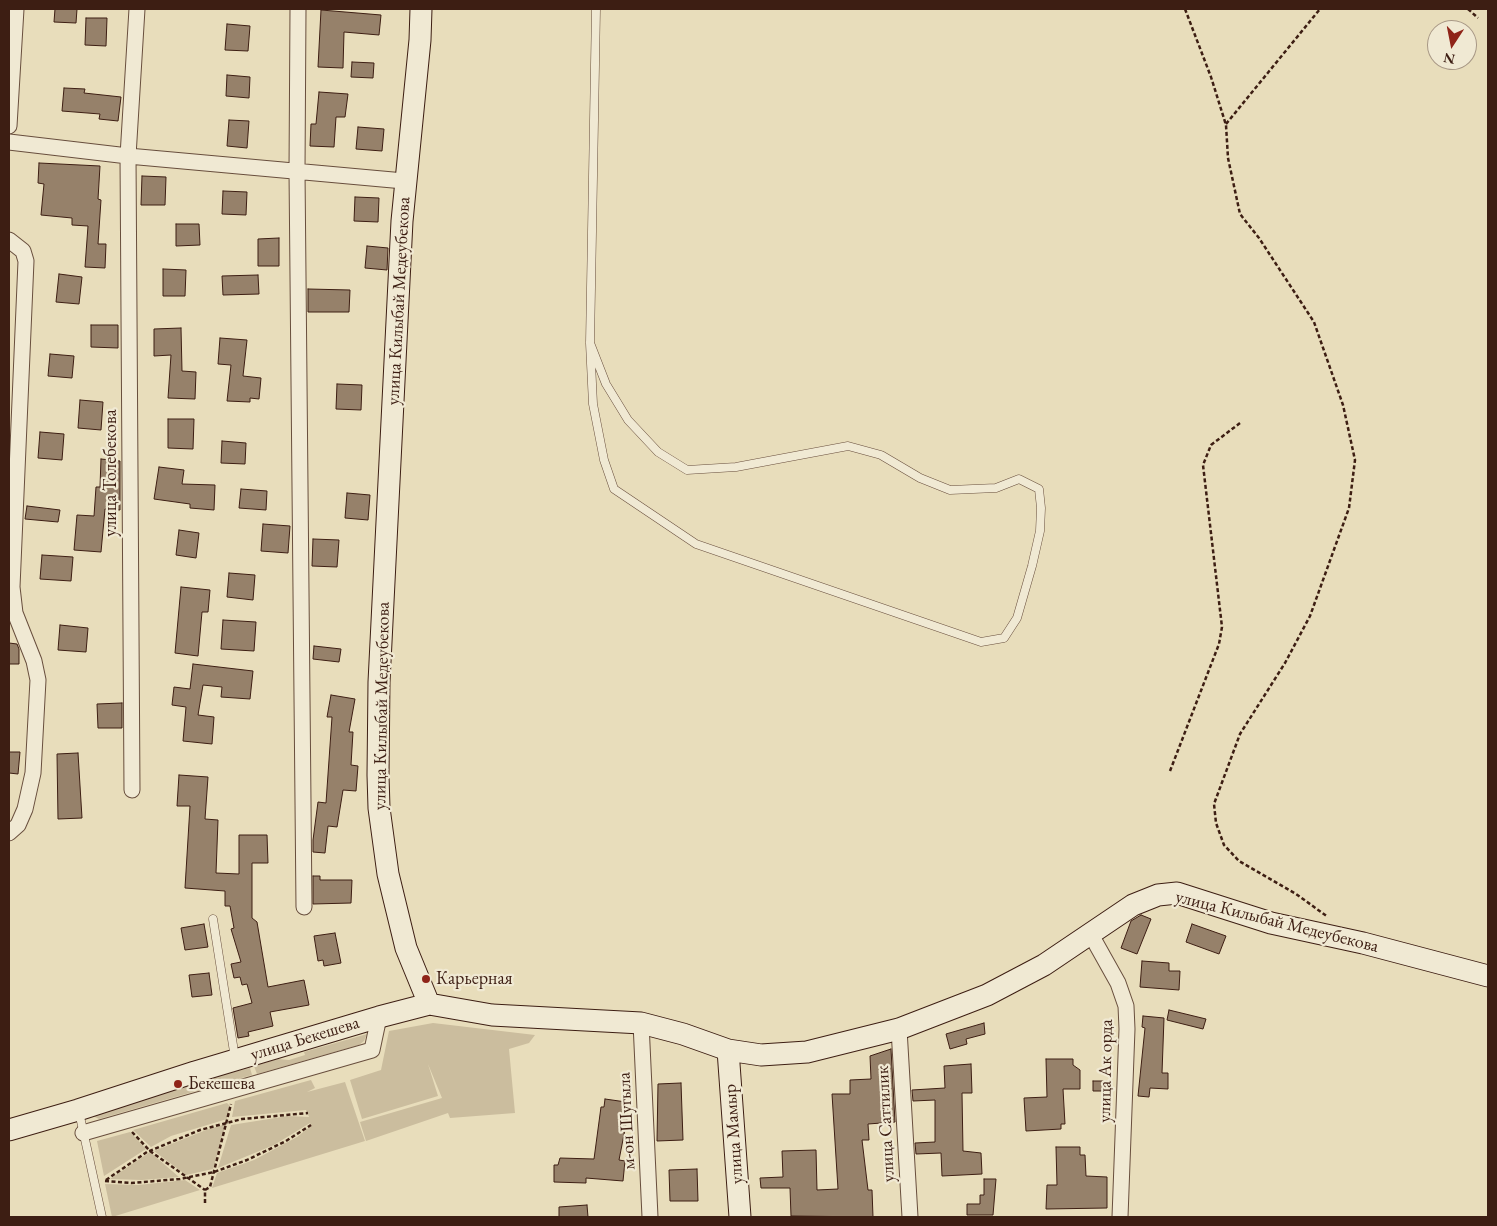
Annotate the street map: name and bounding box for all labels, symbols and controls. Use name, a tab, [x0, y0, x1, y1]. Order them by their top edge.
north arrow	[1427, 20, 1477, 70]
text: N	[1442, 49, 1457, 69]
street label: улица Килыбай Медеубекова	[383, 196, 415, 406]
street label: улица Толебекова	[100, 409, 122, 537]
street label: улица Килыбай Медеубекова	[369, 602, 395, 810]
street label: улица Килыбай Медеубекова	[1173, 886, 1381, 958]
place label: Карьерная	[436, 968, 513, 990]
marker: Карьерная	[420, 973, 432, 985]
street label: улица Бекешева	[248, 1012, 362, 1066]
street label: улица Ак орда	[1094, 1019, 1118, 1123]
street label: улица Саттилик	[872, 1065, 900, 1183]
street label: м-он Шугыла	[614, 1072, 640, 1170]
place label: Бекешева	[188, 1073, 255, 1095]
marker: Бекешева	[172, 1078, 184, 1090]
street label: улица Мамыр	[720, 1083, 748, 1185]

